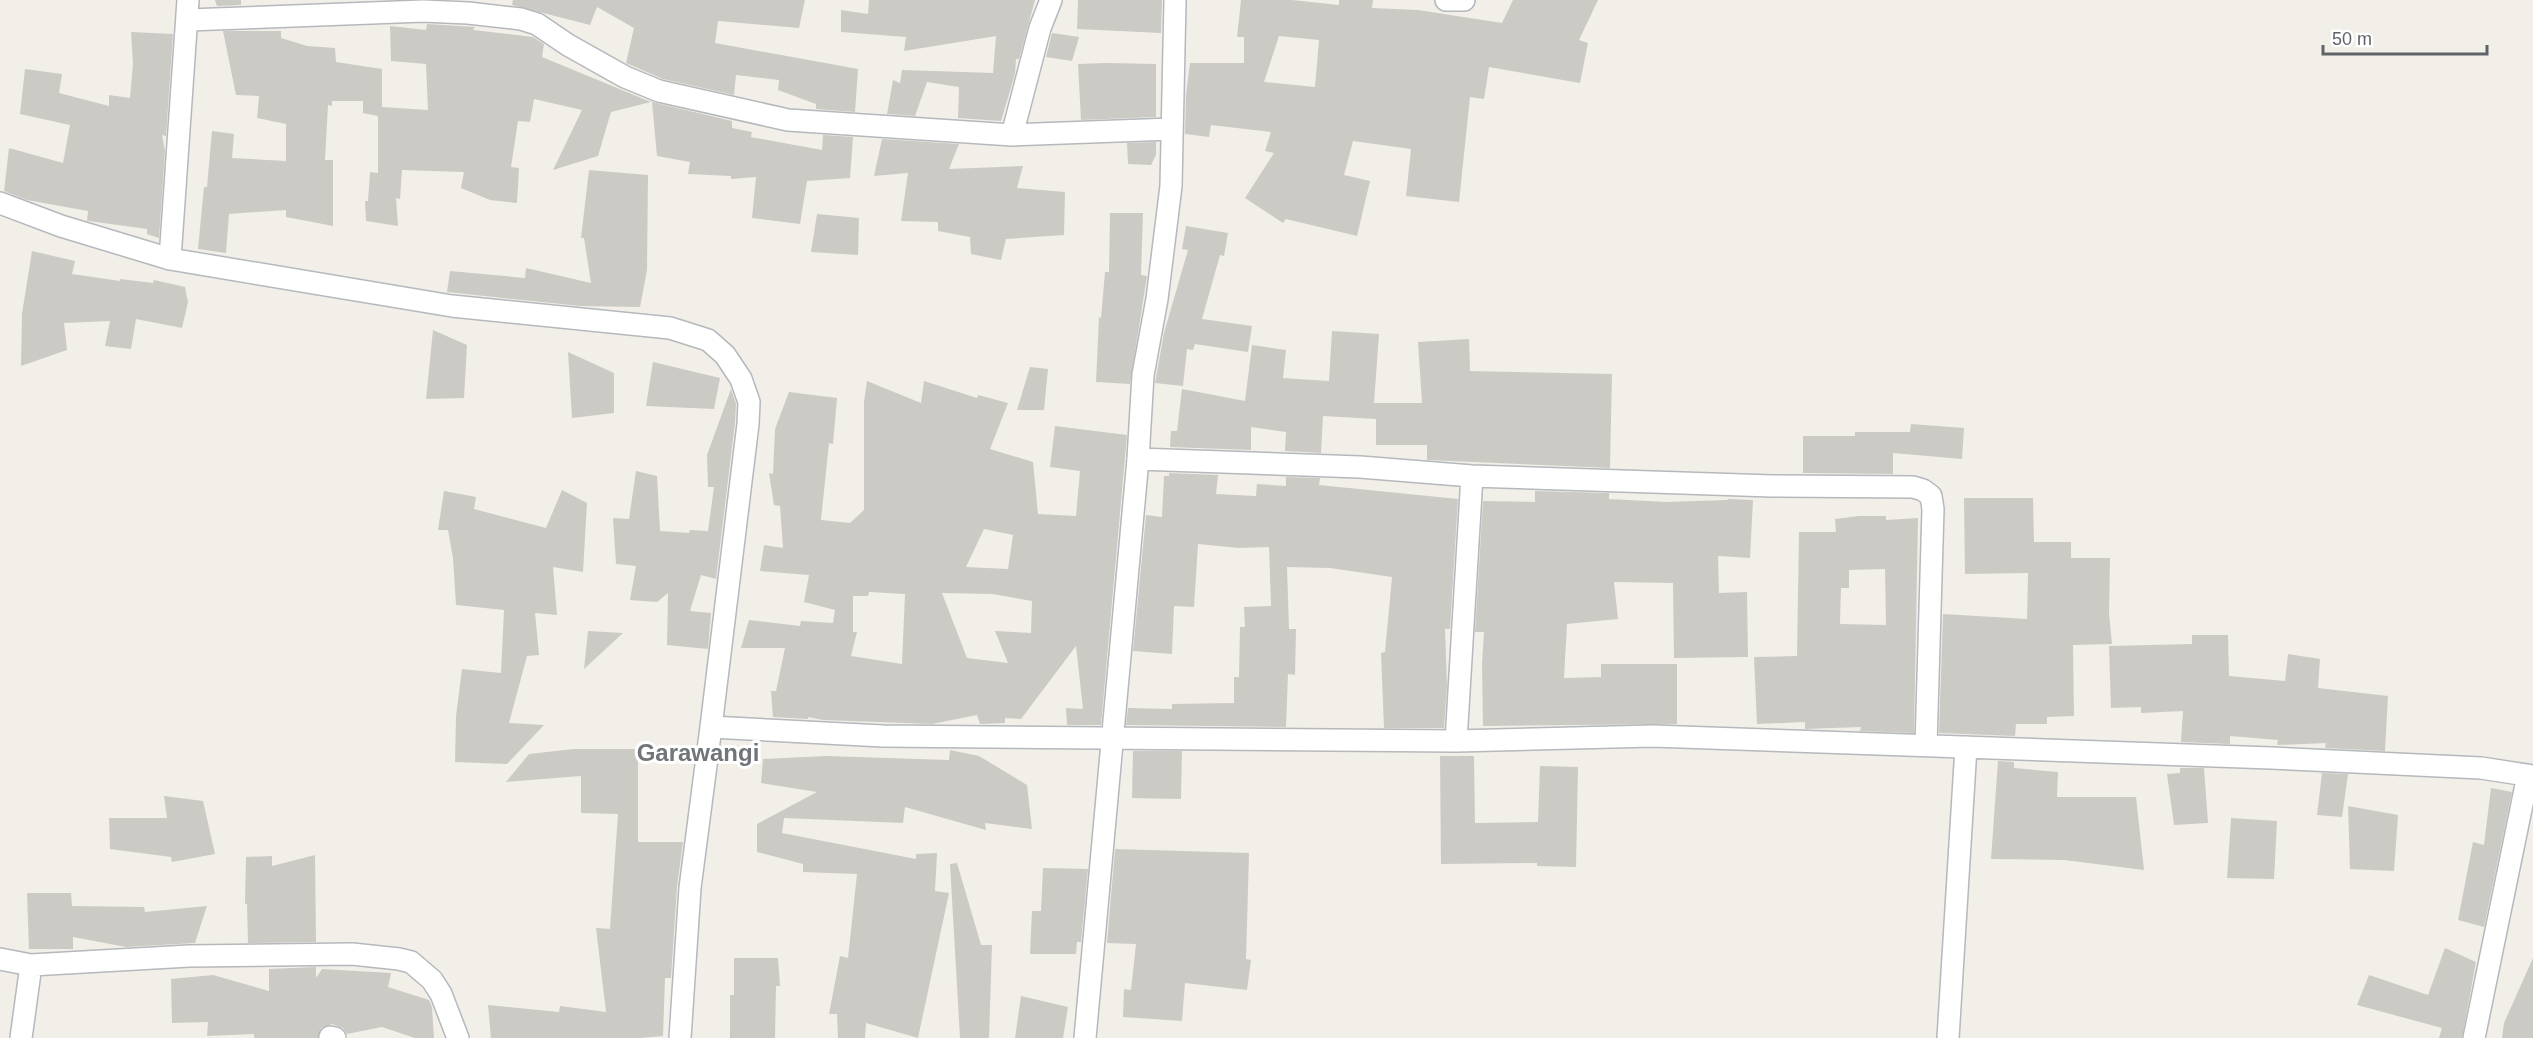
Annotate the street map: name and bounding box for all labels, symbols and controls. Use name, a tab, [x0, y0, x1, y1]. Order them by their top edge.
scale bar	[2323, 18, 2486, 56]
text: 50 m	[2332, 29, 2372, 49]
district label: Garawangi	[637, 739, 759, 766]

